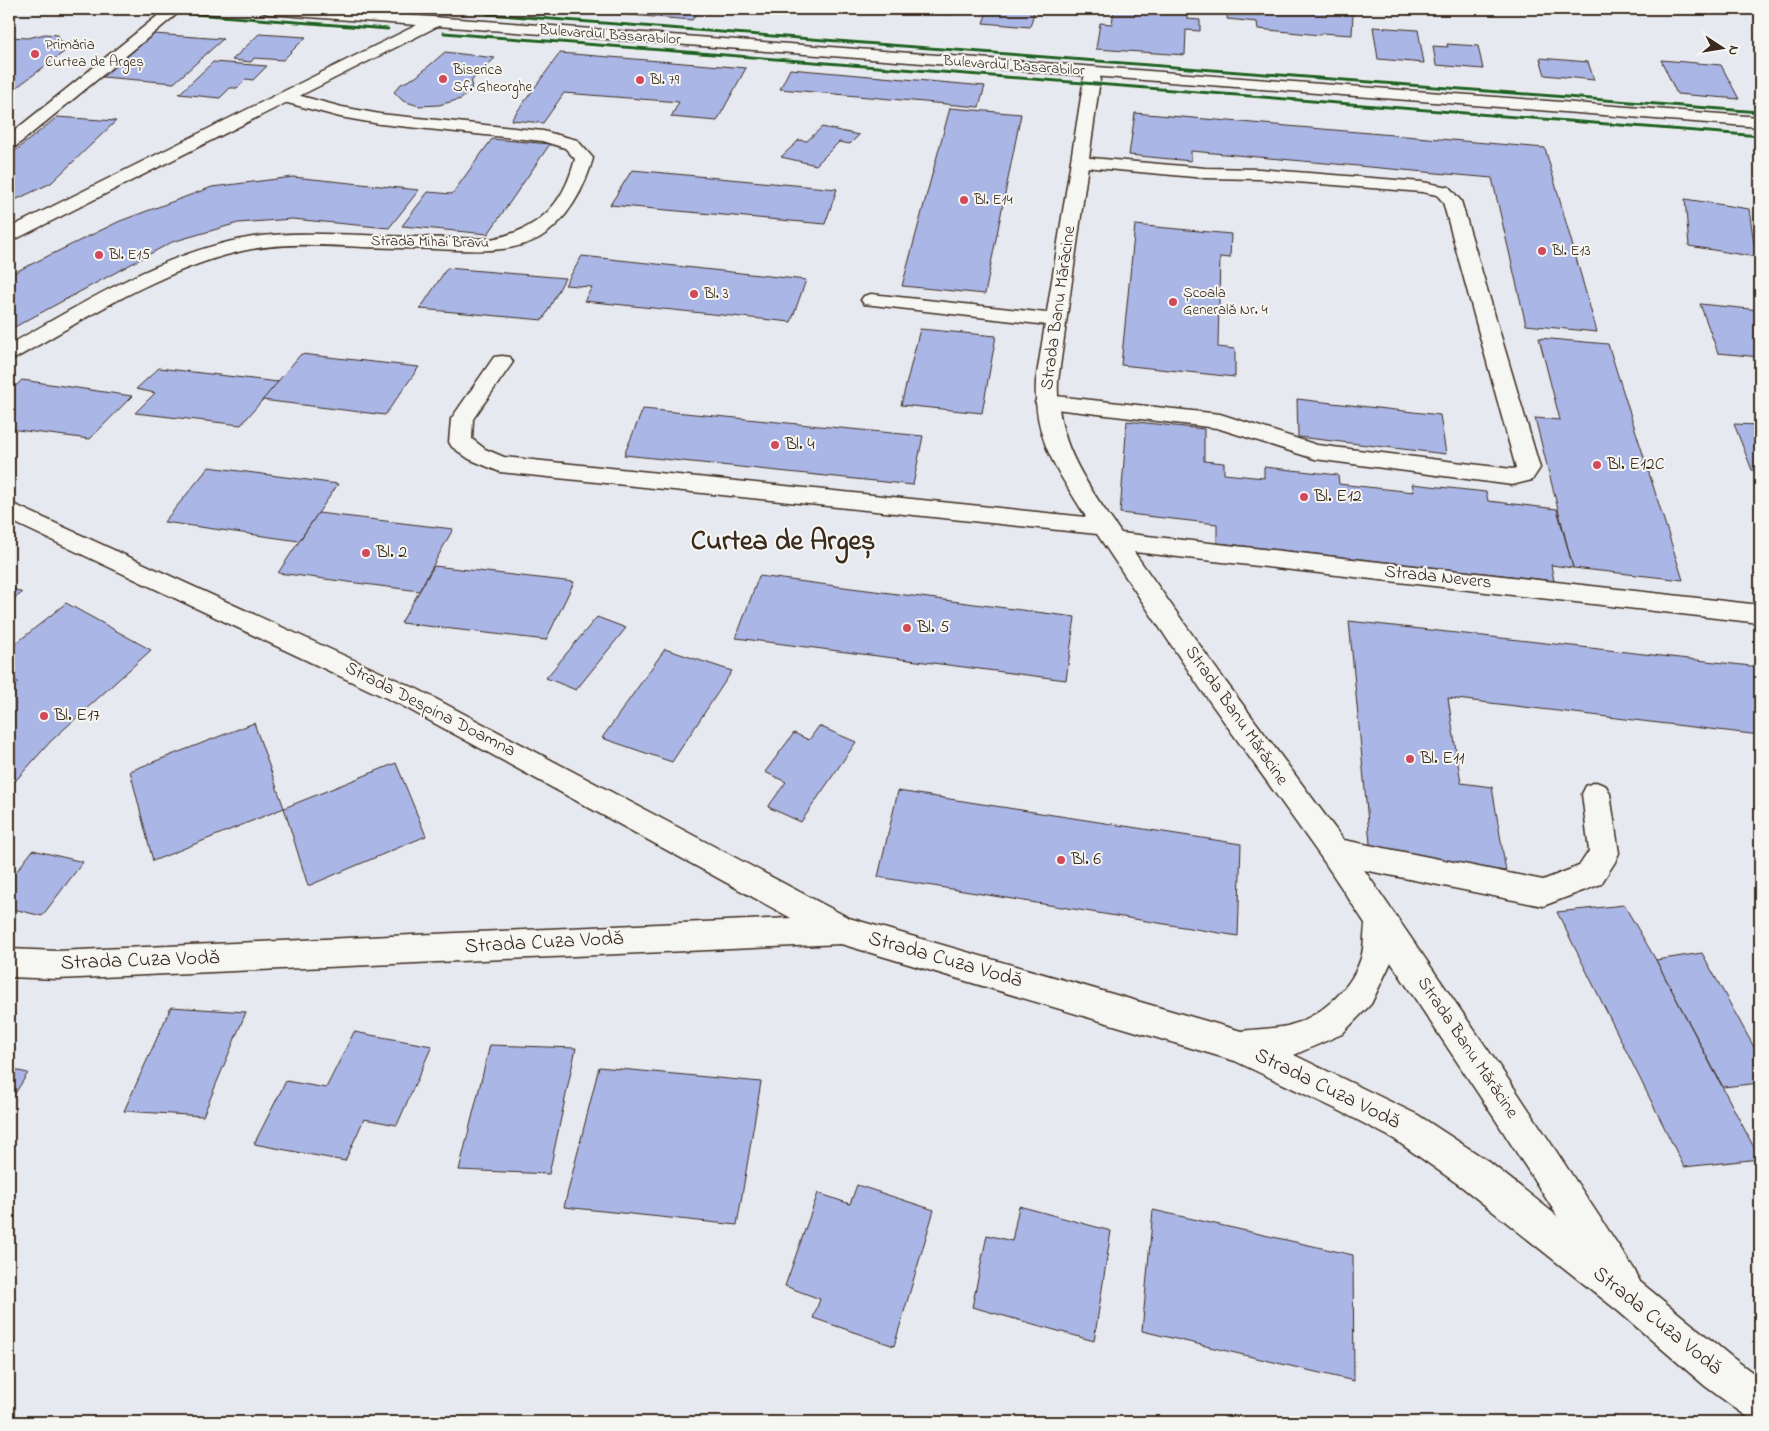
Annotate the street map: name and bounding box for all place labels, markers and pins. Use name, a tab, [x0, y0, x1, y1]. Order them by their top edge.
place label: Primăria Curtea de Argeș	[45, 34, 144, 74]
marker: Primăria Curtea de Argeș	[29, 48, 41, 60]
place label: Biserica Sf. Gheorghe	[452, 59, 532, 99]
place label: Bl. 79	[649, 69, 680, 91]
marker: Biserica Sf. Gheorghe	[437, 73, 449, 85]
marker: Bl. 79	[634, 74, 646, 86]
place label: Bl. E14	[973, 189, 1013, 211]
marker: Bl. E14	[958, 194, 970, 206]
place label: Bl. E13	[1551, 240, 1591, 262]
place label: Bl. E15	[108, 244, 150, 266]
marker: Bl. E13	[1536, 245, 1548, 257]
marker: Bl. E15	[93, 249, 105, 261]
place label: Școala Generală Nr. 4	[1183, 282, 1268, 321]
place label: Bl. 3	[703, 283, 729, 305]
marker: Bl. 3	[688, 288, 700, 300]
marker: Școala Generală Nr. 4	[1167, 296, 1179, 308]
place label: Bl. 4	[784, 432, 815, 458]
marker: Bl. 4	[769, 439, 781, 451]
place label: Bl. E12C	[1606, 452, 1665, 478]
marker: Bl. E12C	[1591, 459, 1603, 471]
place label: Bl. E12	[1313, 484, 1362, 510]
marker: Bl. E12	[1298, 491, 1310, 503]
place label: Bl. 2	[375, 540, 407, 566]
marker: Bl. 2	[360, 547, 372, 559]
place label: Bl. 5	[916, 615, 950, 641]
marker: Bl. 5	[901, 622, 913, 634]
place label: Bl. E17	[53, 703, 101, 729]
marker: Bl. E17	[38, 710, 50, 722]
place label: Bl. E11	[1419, 746, 1465, 772]
marker: Bl. E11	[1404, 753, 1416, 765]
place label: Bl. 6	[1070, 847, 1101, 873]
marker: Bl. 6	[1055, 854, 1067, 866]

